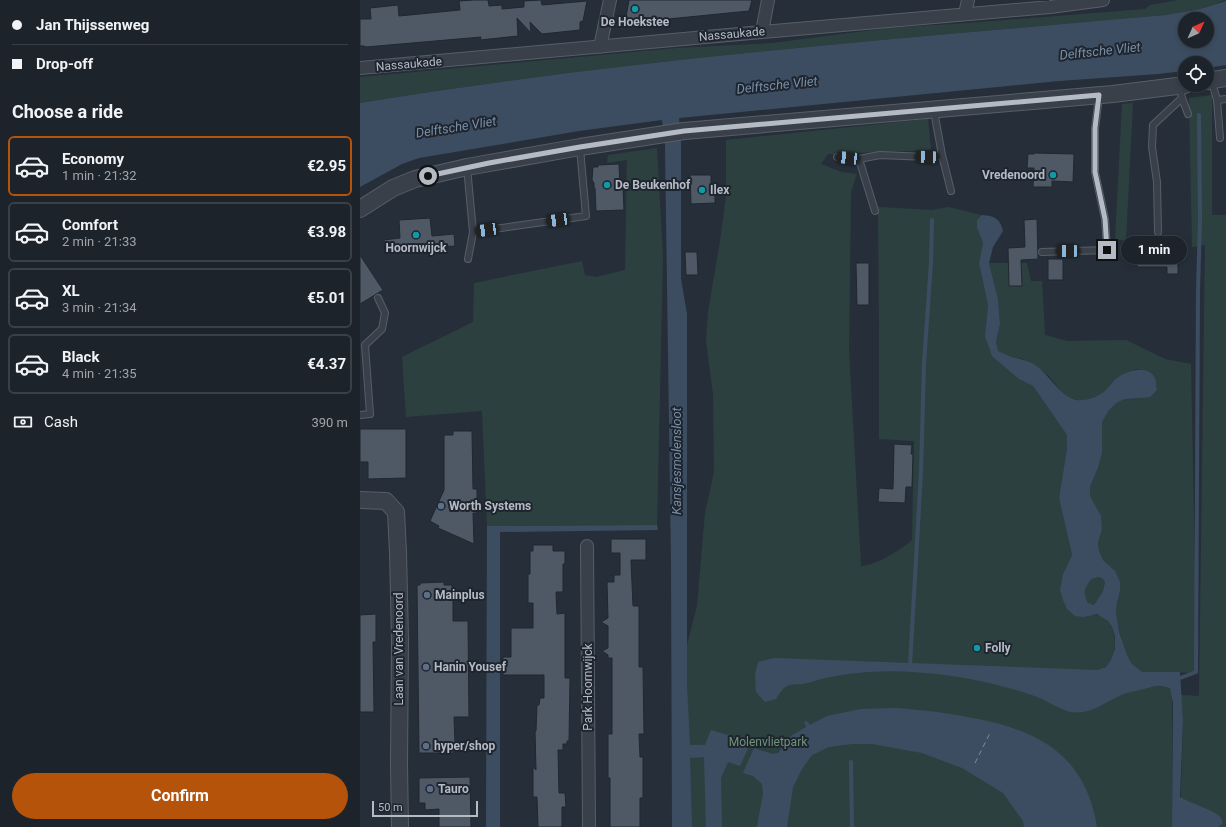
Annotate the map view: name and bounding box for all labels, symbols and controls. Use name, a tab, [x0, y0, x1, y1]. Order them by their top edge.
marker: De Hoekstee	[630, 4, 640, 14]
north arrow	[1178, 12, 1214, 48]
map controls	[1178, 12, 1214, 92]
place label: De Hoekstee	[601, 15, 670, 29]
text: Jan Thijssenweg	[36, 16, 149, 34]
street label: Nassaukade	[698, 24, 766, 44]
water label: Delftsche Vliet	[1059, 39, 1142, 63]
street label: Nassaukade	[375, 54, 443, 74]
text: Drop-off	[36, 55, 93, 73]
button: locate	[1178, 56, 1214, 92]
water label: Delftsche Vliet	[736, 73, 819, 97]
text: Choose a ride	[12, 101, 123, 122]
water label: Delftsche Vliet	[415, 113, 498, 141]
icon: car	[14, 148, 50, 184]
text: Economy	[62, 150, 124, 168]
car	[835, 151, 861, 165]
car	[915, 151, 939, 163]
text: €2.95	[307, 157, 346, 175]
route start	[419, 167, 437, 185]
text: 1 min · 21:32	[62, 168, 137, 183]
place label: Vredenoord	[982, 168, 1045, 182]
marker: Vredenoord	[1048, 170, 1058, 180]
place label: De Beukenhof	[615, 178, 691, 192]
marker: De Beukenhof	[602, 180, 612, 190]
place label: Ilex	[710, 183, 730, 197]
marker: Ilex	[697, 185, 707, 195]
car	[545, 212, 571, 228]
icon: car	[14, 214, 50, 250]
text: Comfort	[62, 216, 118, 234]
car	[474, 222, 500, 238]
text: €3.98	[307, 223, 346, 241]
marker: Hoornwijck	[411, 230, 421, 240]
text: 2 min · 21:33	[62, 234, 137, 249]
callout: 1 min	[1121, 236, 1187, 264]
place label: Hoornwijck	[386, 241, 447, 255]
route end	[1098, 241, 1116, 259]
text: 1 min	[1138, 242, 1170, 257]
car	[1056, 245, 1080, 257]
icon: car	[14, 280, 50, 316]
text: XL	[62, 282, 80, 300]
text: €5.01	[307, 289, 346, 307]
text: 3 min · 21:34	[62, 300, 137, 315]
icon: car	[14, 346, 50, 382]
text: Black	[62, 348, 99, 366]
text: €4.37	[307, 355, 346, 373]
text: 4 min · 21:35	[62, 366, 137, 381]
water label: Kansjesmolensloot	[669, 406, 684, 515]
icon: cash	[12, 411, 34, 433]
text: Cash	[44, 413, 78, 431]
text: 390 m	[311, 415, 348, 430]
place label: Worth Systems	[449, 499, 531, 513]
marker: Worth Systems	[436, 501, 446, 511]
place label: Mainplus	[435, 588, 485, 602]
marker: Mainplus	[422, 590, 432, 600]
street label: Laan van Vredenoord	[392, 593, 406, 705]
place label: Folly	[985, 641, 1012, 655]
street label: Park Hoornwijck	[581, 642, 595, 731]
marker: Folly	[972, 643, 982, 653]
place label: Hanin Yousef	[434, 660, 507, 674]
marker: Hanin Yousef	[421, 662, 431, 672]
park label: Molenvlietpark	[729, 735, 808, 749]
place label: hyper/shop	[434, 739, 495, 753]
marker: hyper/shop	[421, 741, 431, 751]
button: Confirm	[12, 773, 348, 819]
place label: Tauro	[438, 782, 469, 796]
marker: Tauro	[425, 784, 435, 794]
scale bar	[372, 799, 478, 818]
text: 50 m	[378, 801, 403, 814]

